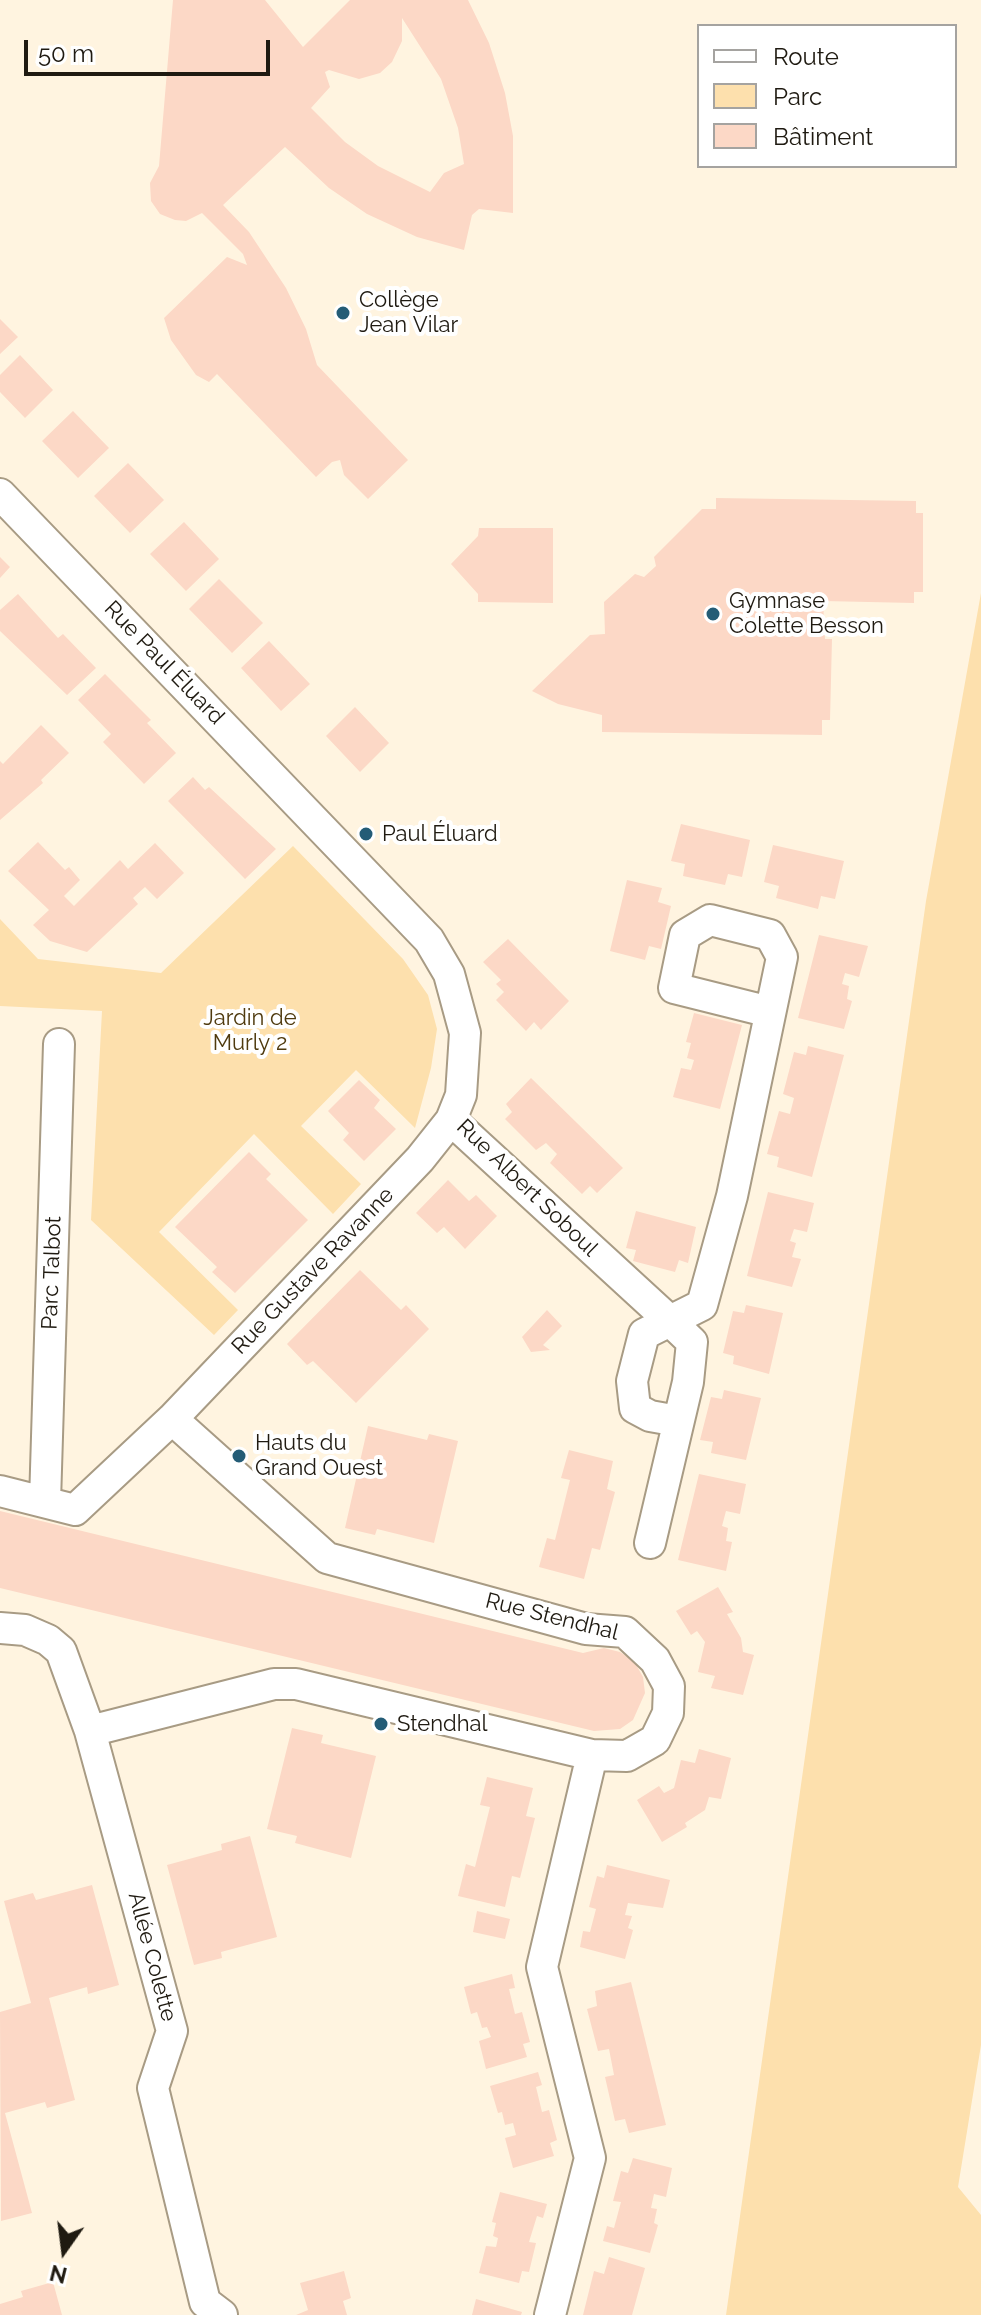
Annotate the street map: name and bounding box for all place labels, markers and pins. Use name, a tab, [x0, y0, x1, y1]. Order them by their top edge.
place label: Collège Jean Vilar	[359, 287, 458, 338]
marker: Collège Jean Vilar	[334, 304, 352, 322]
place label: Gymnase Colette Besson	[729, 588, 884, 640]
marker: Gymnase Colette Besson	[704, 605, 722, 623]
place label: Paul Éluard	[382, 821, 498, 847]
marker: Paul Éluard	[357, 825, 375, 843]
place label: Hauts du Grand Ouest	[255, 1430, 383, 1482]
marker: Hauts du Grand Ouest	[230, 1447, 248, 1465]
place label: Stendhal	[397, 1711, 488, 1737]
marker: Stendhal	[372, 1715, 390, 1733]

